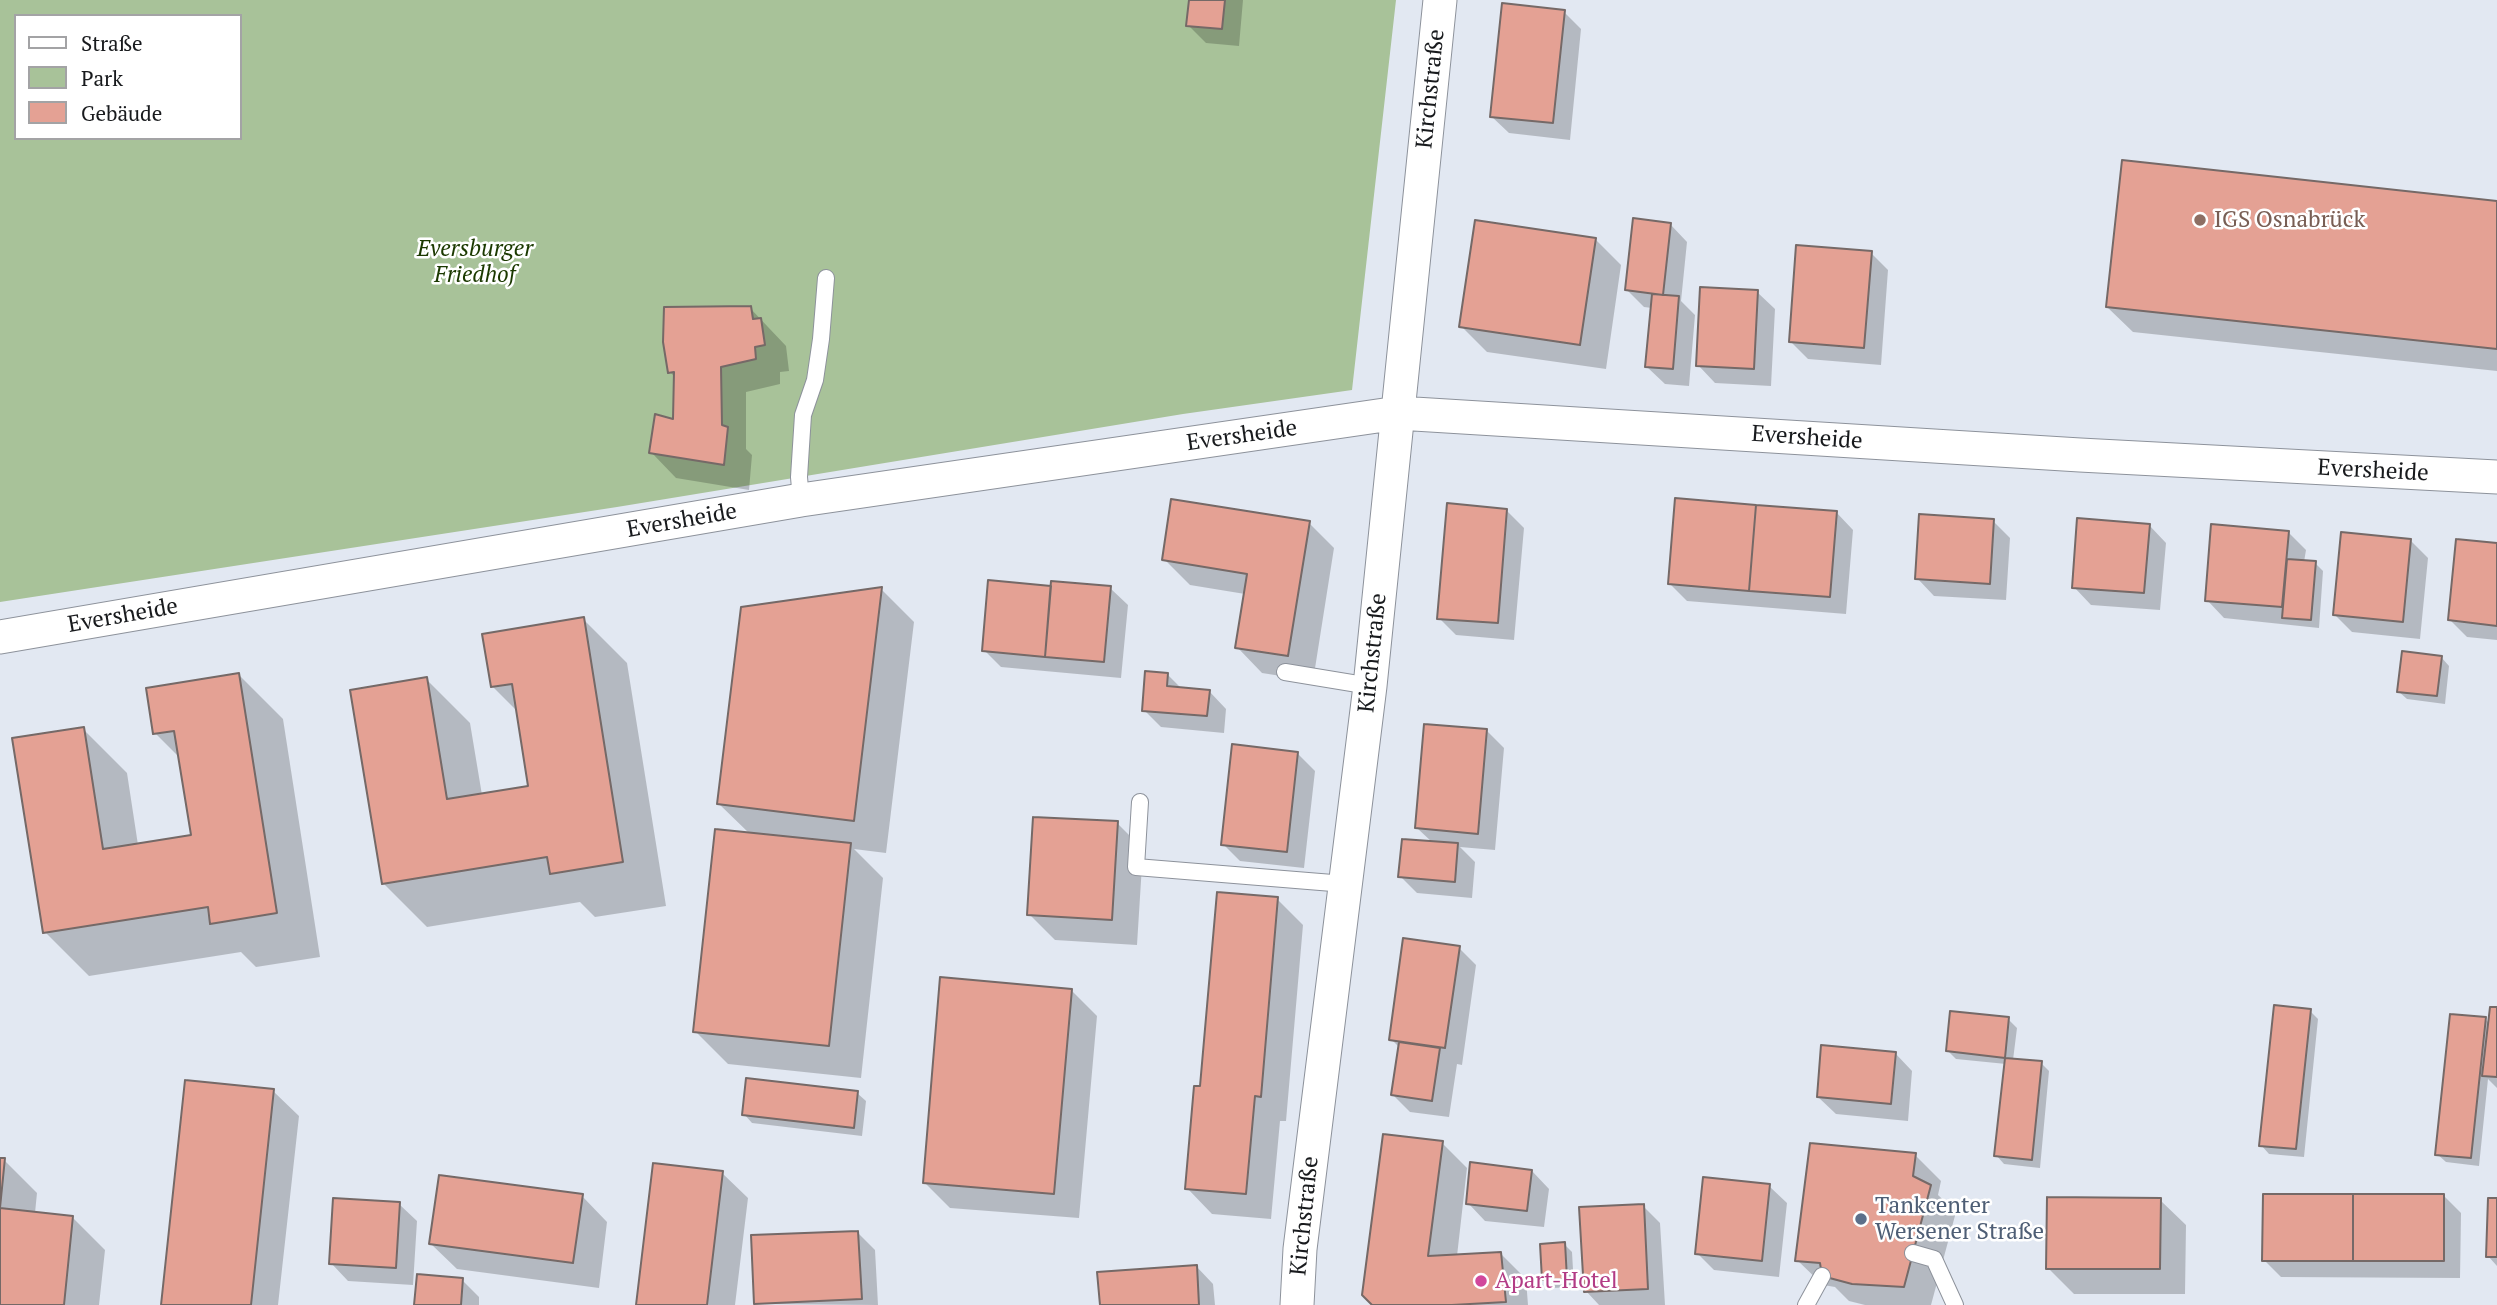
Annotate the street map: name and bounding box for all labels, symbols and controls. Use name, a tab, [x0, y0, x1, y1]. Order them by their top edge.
legend	[14, 14, 242, 140]
street label: Kirchstraße	[1411, 28, 1451, 150]
text: Straße	[81, 29, 143, 57]
text: Park	[81, 64, 123, 92]
text: Gebäude	[81, 99, 162, 127]
place label: IGS Osnabrück	[2214, 206, 2365, 234]
marker: IGS Osnabrück	[2192, 212, 2208, 228]
park label: Eversburger Friedhof	[417, 235, 533, 289]
street label: Eversheide	[1185, 415, 1299, 457]
street label: Eversheide	[1751, 420, 1863, 456]
street label: Eversheide	[2317, 454, 2429, 488]
street label: Eversheide	[625, 498, 739, 544]
street label: Kirchstraße	[1353, 592, 1393, 714]
street label: Eversheide	[66, 593, 180, 639]
street label: Kirchstraße	[1285, 1155, 1325, 1277]
place label: Tankcenter Wersener Straße	[1875, 1192, 2044, 1246]
marker: Tankcenter Wersener Straße	[1853, 1211, 1869, 1227]
place label: Apart-Hotel	[1495, 1267, 1618, 1295]
marker: Apart-Hotel	[1473, 1273, 1489, 1289]

